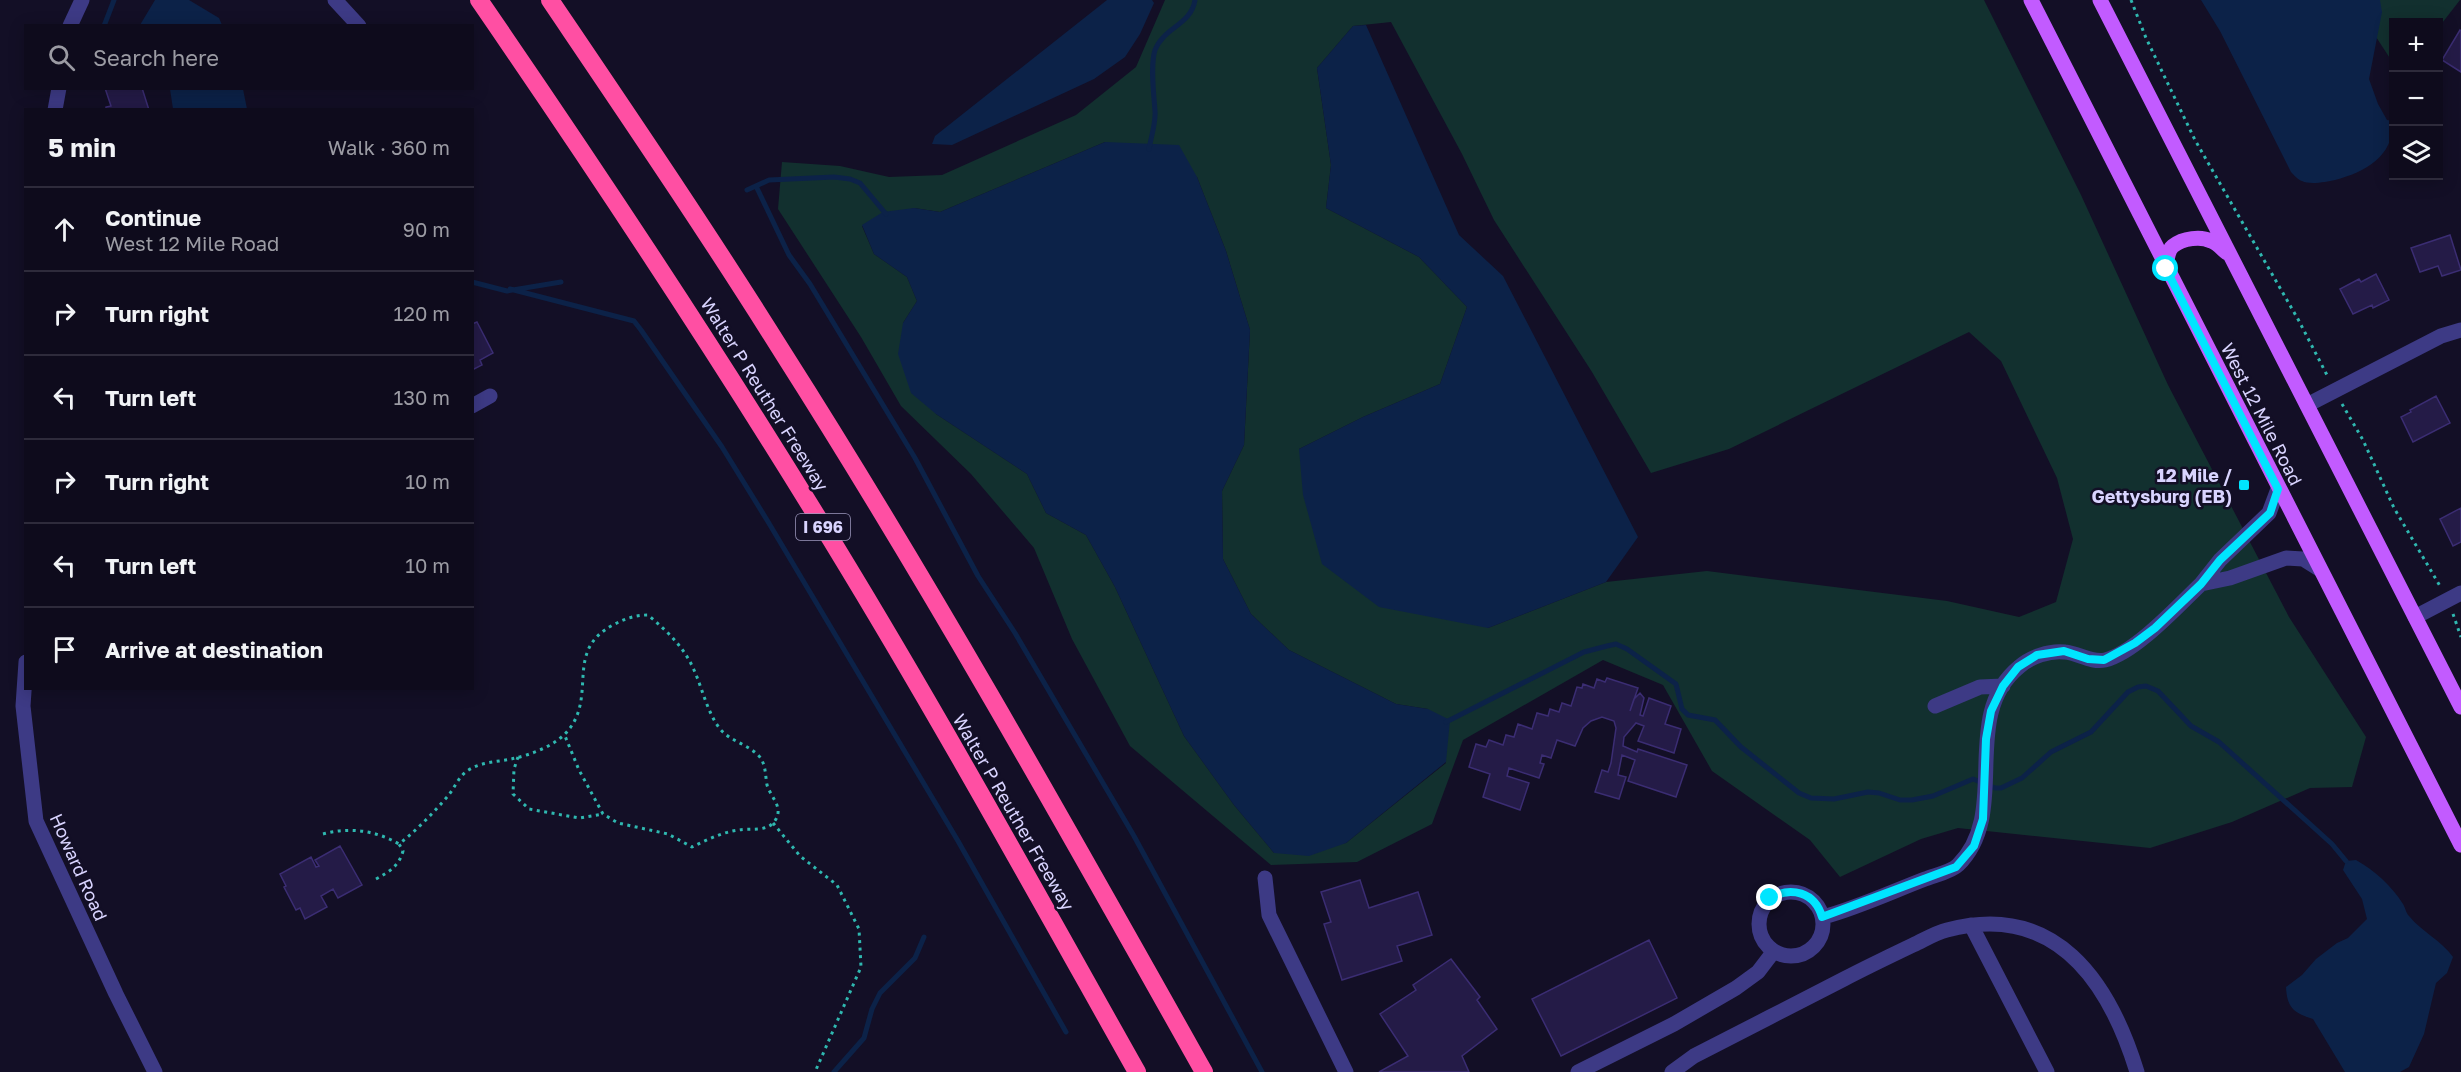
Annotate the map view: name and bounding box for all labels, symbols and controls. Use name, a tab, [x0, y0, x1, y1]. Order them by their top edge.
map controls	[2389, 18, 2443, 180]
button: +	[2389, 18, 2443, 72]
search box	[24, 24, 474, 90]
icon: search	[45, 41, 78, 74]
text: Search here	[93, 44, 219, 71]
button: −	[2389, 72, 2443, 126]
button: layers	[2389, 126, 2443, 180]
text: 5 min	[48, 132, 116, 163]
text: Walk · 360 m	[328, 135, 450, 159]
text: Continue	[105, 204, 201, 231]
icon: ahead	[48, 213, 81, 246]
text: 90 m	[403, 217, 450, 241]
text: West 12 Mile Road	[105, 231, 279, 255]
route start	[2152, 255, 2178, 281]
street label: Walter P Reuther Freeway	[696, 293, 834, 495]
icon: right	[48, 297, 81, 330]
text: Turn right	[105, 300, 209, 327]
text: 120 m	[394, 301, 450, 325]
street label: West 12 Mile Road	[2217, 339, 2307, 489]
icon: left	[48, 381, 81, 414]
text: Turn left	[105, 384, 196, 411]
text: 130 m	[394, 385, 450, 409]
place label: 12 Mile / Gettysburg (EB)	[2091, 464, 2232, 507]
icon: right	[48, 465, 81, 498]
text: Turn right	[105, 468, 209, 495]
text: 10 m	[405, 469, 450, 493]
marker: 12 Mile / Gettysburg (EB)	[2237, 478, 2251, 492]
road number: I 696	[796, 514, 850, 540]
icon: left	[48, 549, 81, 582]
text: Turn left	[105, 552, 196, 579]
text: 10 m	[405, 553, 450, 577]
icon: arrive	[48, 633, 81, 666]
text: Arrive at destination	[105, 636, 323, 663]
street label: Walter P Reuther Freeway	[949, 710, 1079, 914]
street label: Howard Road	[46, 810, 112, 924]
route end	[1756, 884, 1782, 910]

